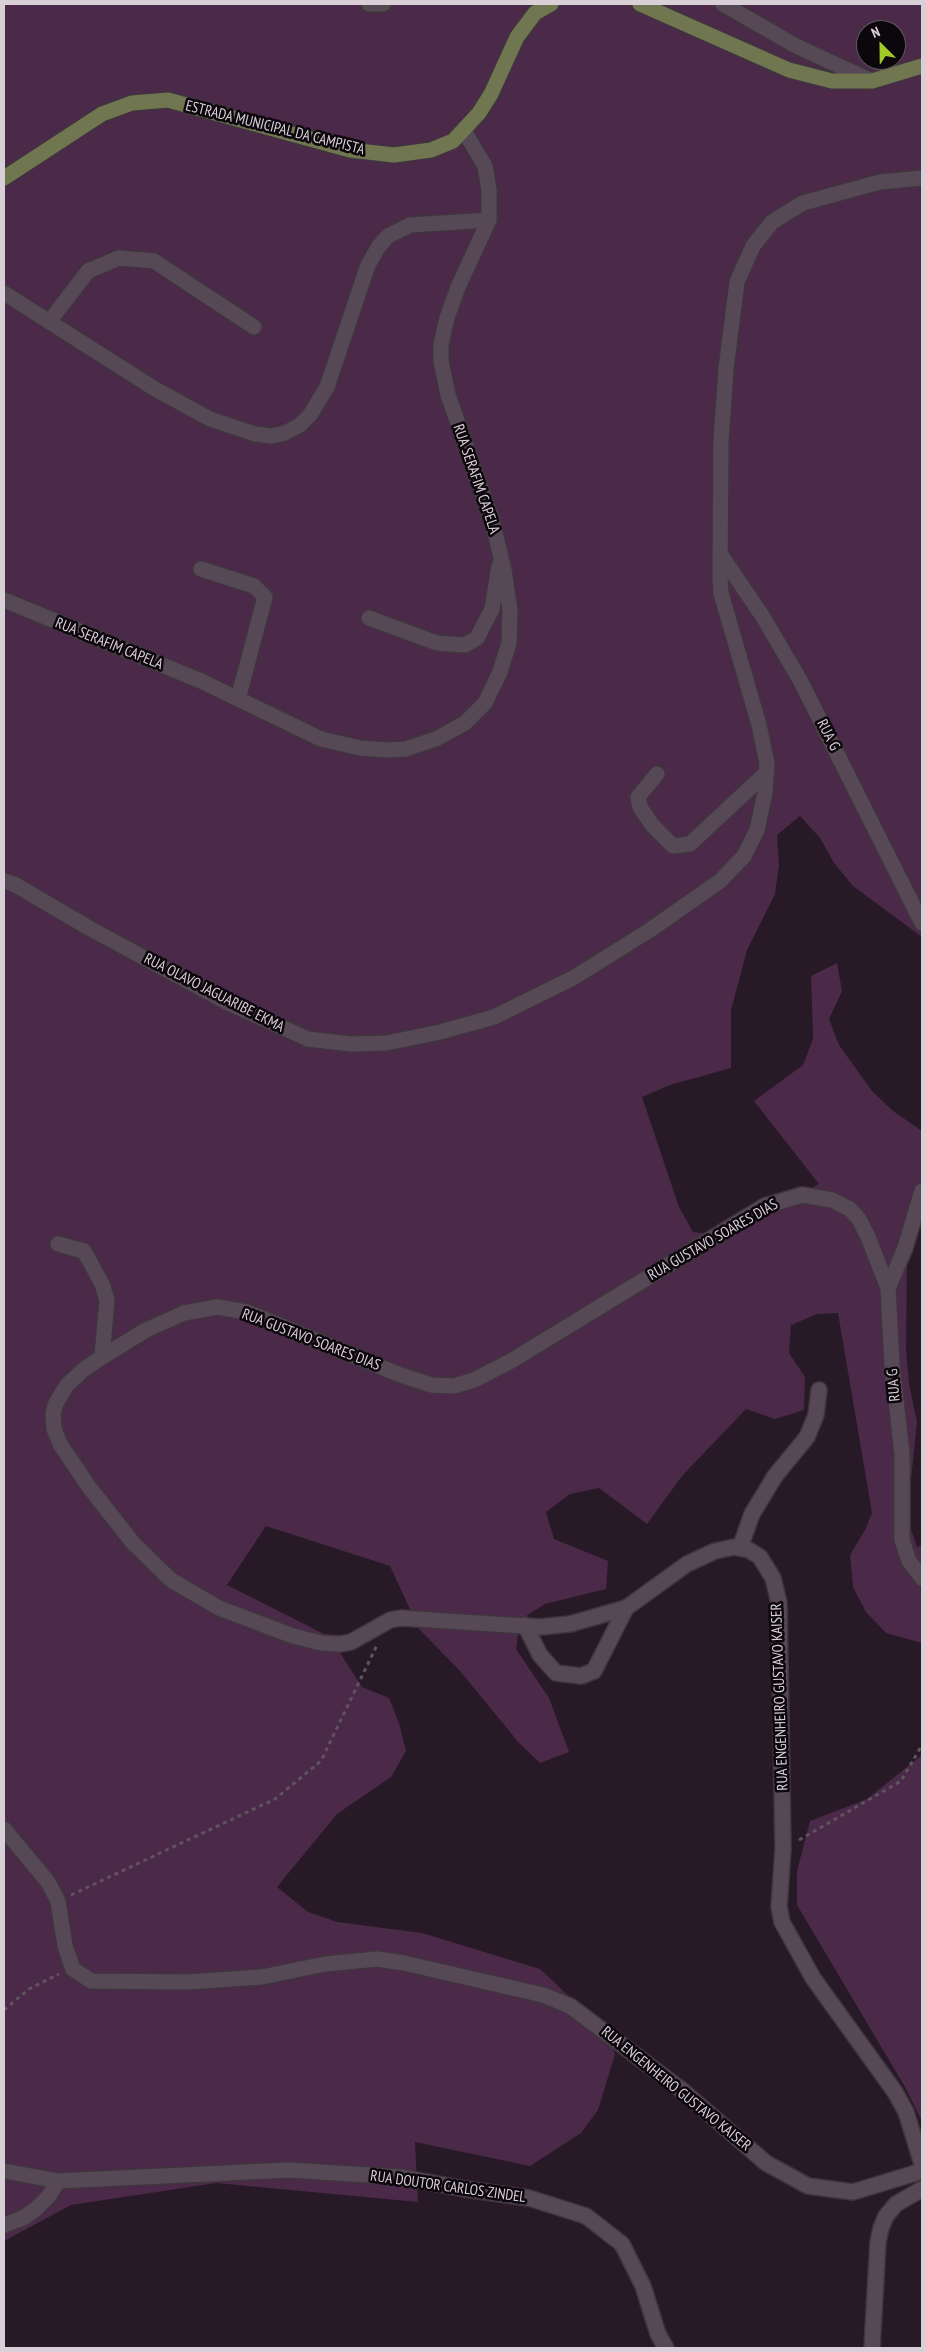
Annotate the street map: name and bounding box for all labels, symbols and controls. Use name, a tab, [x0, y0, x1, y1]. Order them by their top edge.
north arrow	[856, 20, 906, 70]
text: N	[869, 22, 883, 42]
street label: ESTRADA MUNICIPAL DA CAMPISTA	[184, 97, 366, 159]
street label: RUA SERAFIM CAPELA	[449, 422, 503, 536]
street label: RUA SERAFIM CAPELA	[52, 614, 166, 674]
street label: RUA G	[813, 716, 843, 754]
street label: RUA OLAVO JAGUARIBE EKMA	[141, 950, 287, 1036]
street label: RUA GUSTAVO SOARES DIAS	[645, 1195, 781, 1285]
street label: RUA GUSTAVO SOARES DIAS	[239, 1305, 383, 1375]
street label: RUA G	[884, 1368, 904, 1402]
street label: RUA ENGENHEIRO GUSTAVO KAISER	[768, 1603, 792, 1791]
street label: RUA ENGENHEIRO GUSTAVO KAISER	[597, 2023, 755, 2155]
street label: RUA DOUTOR CARLOS ZINDEL	[369, 2167, 527, 2207]

